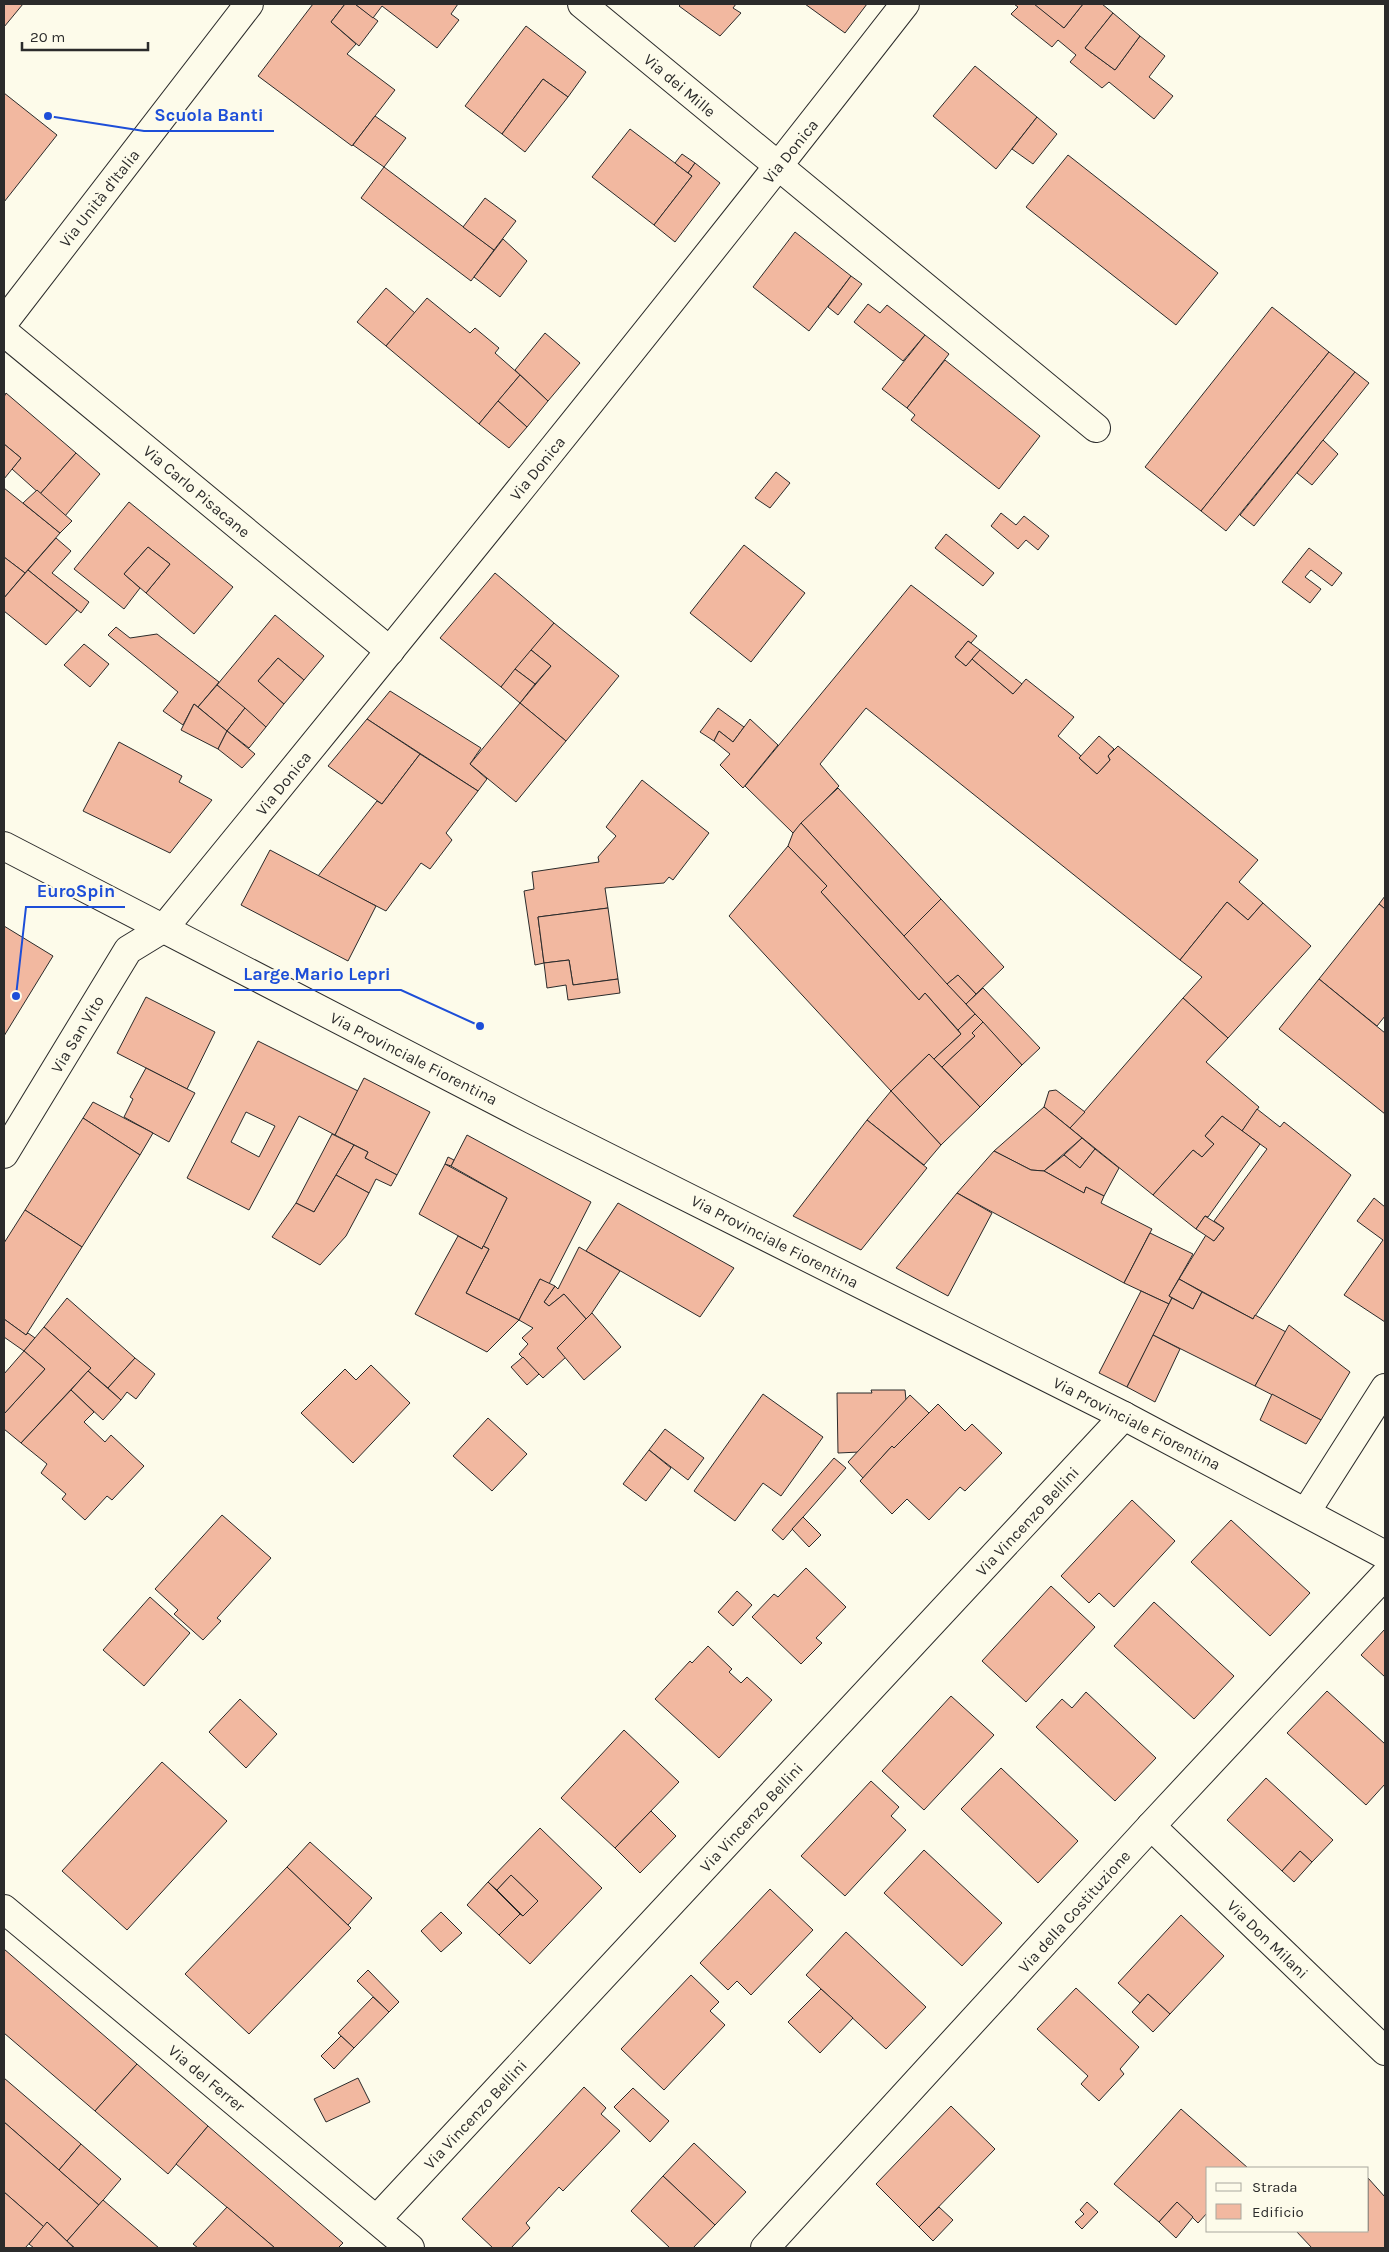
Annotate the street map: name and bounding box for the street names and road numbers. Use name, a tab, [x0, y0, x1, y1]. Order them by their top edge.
street label: Via dei Mille	[640, 50, 720, 121]
street label: Via Donica	[759, 115, 822, 187]
street label: Via Unità d'Italia	[55, 146, 143, 251]
street label: Via Donica	[506, 432, 569, 504]
street label: Via Carlo Pisacane	[139, 441, 254, 542]
street label: Via Donica	[252, 747, 315, 819]
street label: Via San Vito	[47, 992, 108, 1076]
street label: Via Provinciale Fiorentina	[327, 1008, 501, 1109]
street label: Via Provinciale Fiorentina	[688, 1191, 862, 1292]
street label: Via Provinciale Fiorentina	[1050, 1373, 1224, 1474]
street label: Via Vincenzo Bellini	[972, 1463, 1083, 1580]
street label: Via Vincenzo Bellini	[696, 1759, 807, 1876]
street label: Via della Costituzione	[1014, 1846, 1134, 1976]
street label: Via Don Milani	[1223, 1896, 1312, 1983]
street label: Via del Ferrer	[165, 2041, 249, 2116]
street label: Via Vincenzo Bellini	[420, 2056, 531, 2173]

